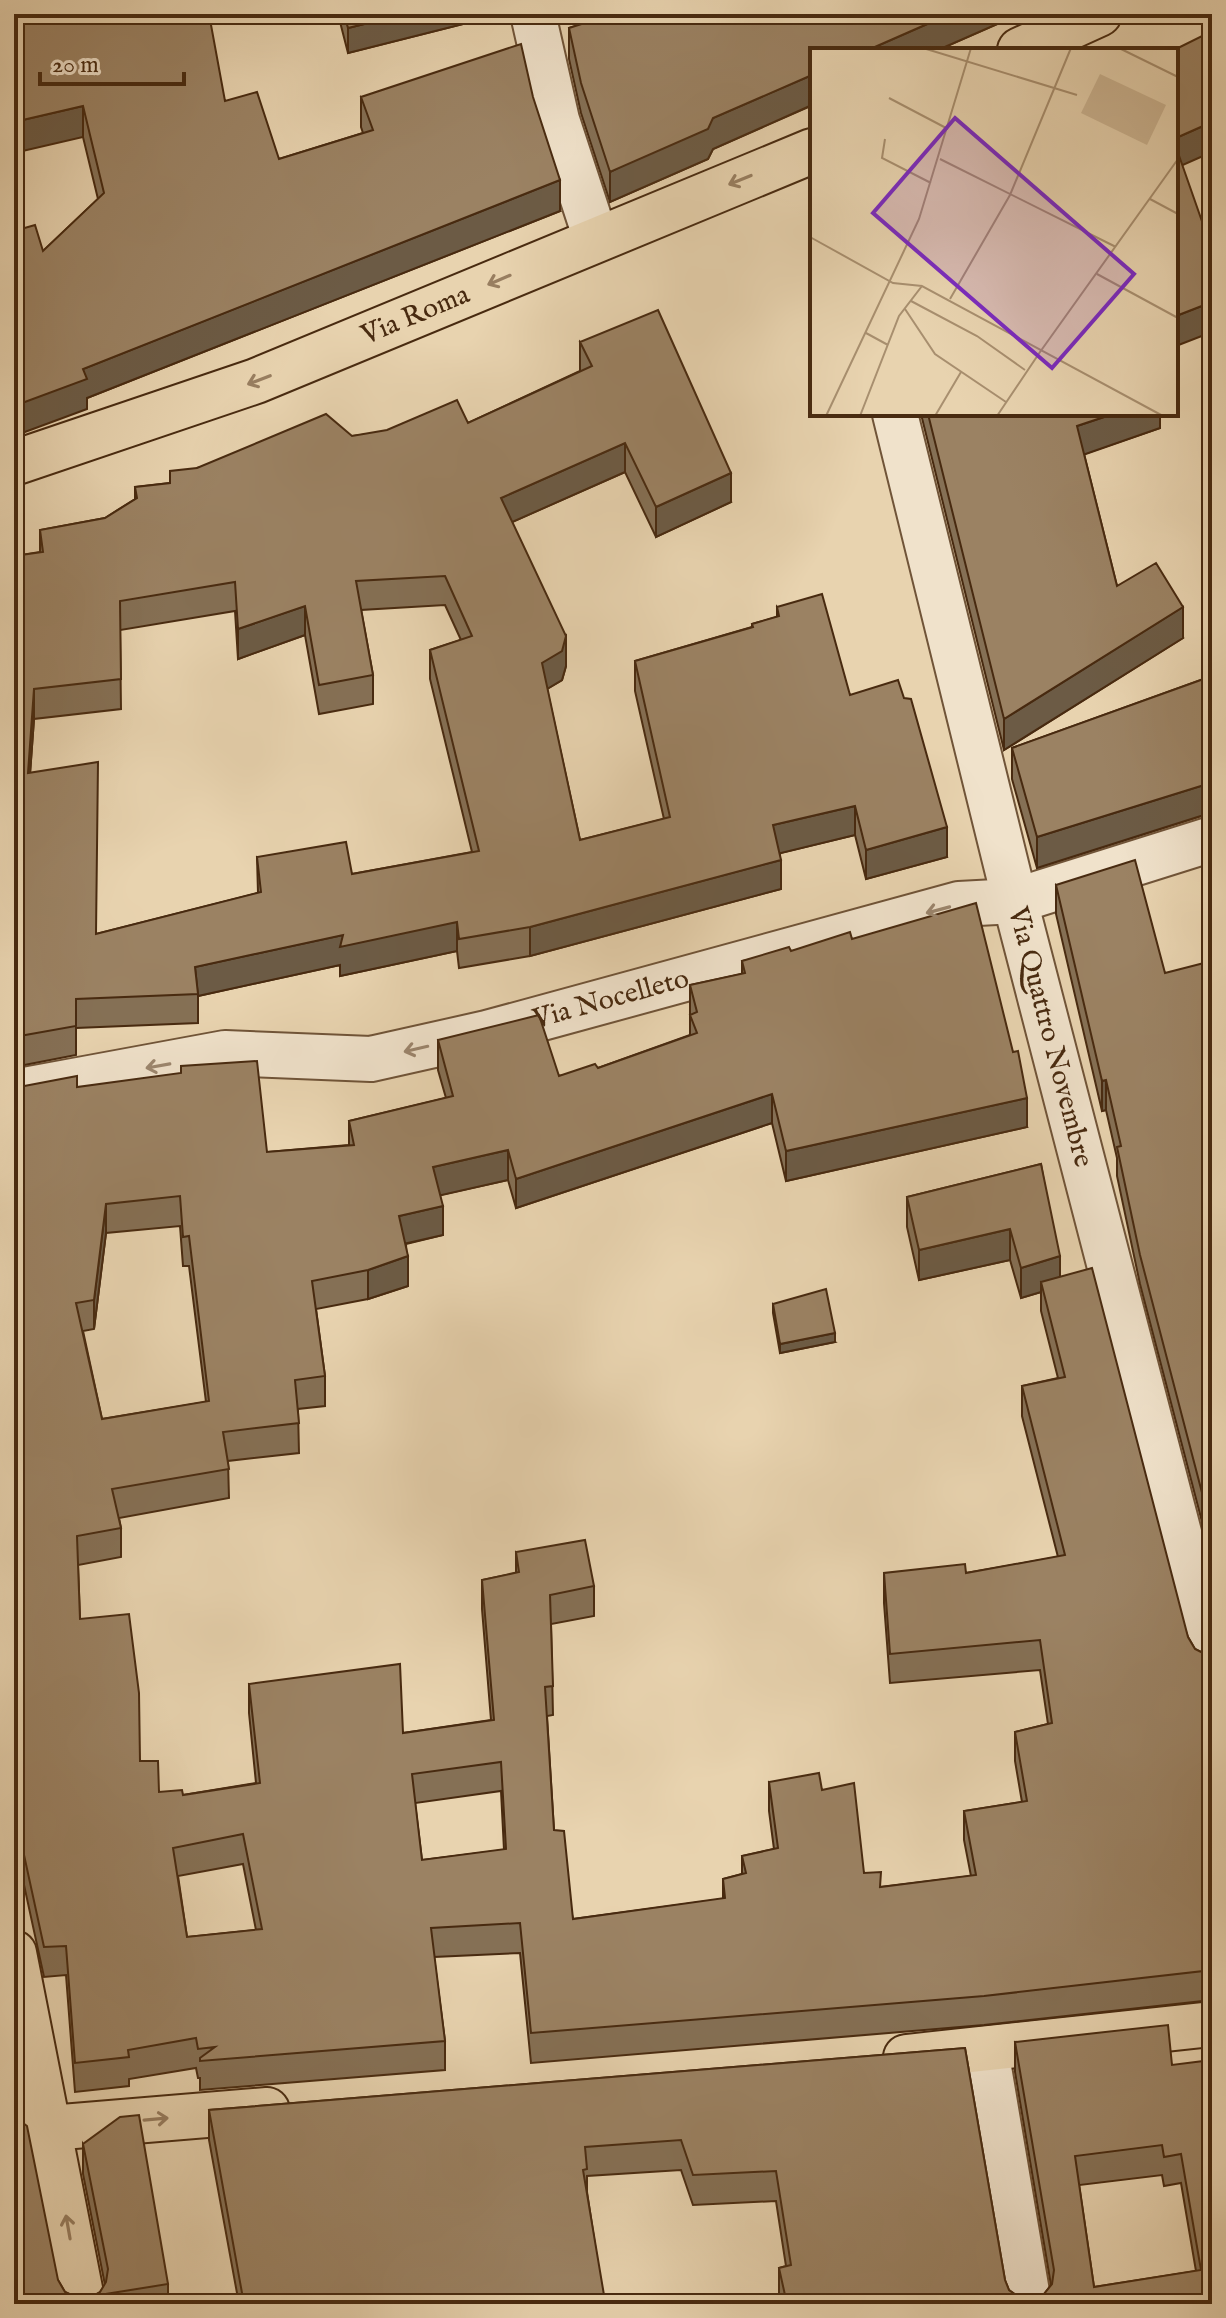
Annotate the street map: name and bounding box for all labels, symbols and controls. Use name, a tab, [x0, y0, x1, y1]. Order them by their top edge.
scale bar	[40, 36, 184, 86]
inset map	[810, 48, 1178, 416]
text: 20 m	[52, 50, 99, 81]
one-way arrow	[728, 174, 753, 189]
one-way arrow	[487, 273, 512, 288]
street label: Via Roma	[355, 277, 476, 353]
one-way arrow	[247, 374, 272, 388]
street label: Via Quattro Novembre	[1000, 902, 1101, 1171]
one-way arrow	[925, 903, 951, 918]
street label: Via Nocelleto	[528, 961, 693, 1037]
one-way arrow	[404, 1042, 429, 1057]
one-way arrow	[146, 1059, 172, 1074]
one-way arrow	[142, 2111, 169, 2126]
one-way arrow	[60, 2215, 75, 2241]

